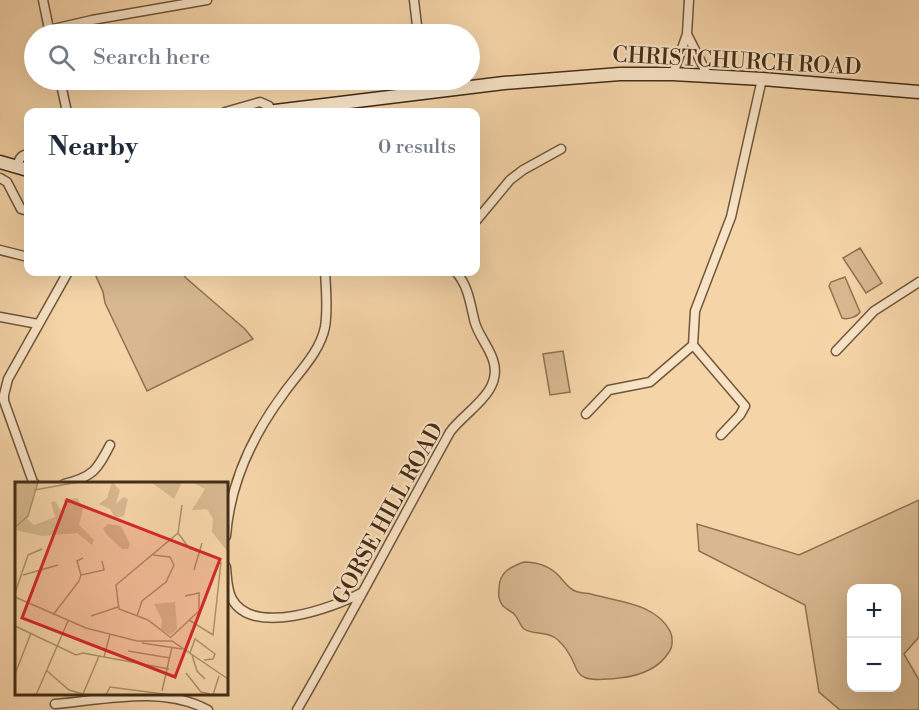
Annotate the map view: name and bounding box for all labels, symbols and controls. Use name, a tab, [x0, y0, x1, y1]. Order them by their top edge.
search box	[24, 24, 480, 90]
icon: search	[45, 41, 78, 74]
street label: CHRISTCHURCH ROAD	[612, 41, 862, 82]
text: Search here	[93, 44, 210, 71]
text: Nearby	[48, 131, 138, 163]
text: 0 results	[378, 135, 456, 160]
street label: GORSE HILL ROAD	[327, 418, 450, 609]
inset map	[15, 482, 228, 695]
map controls	[847, 584, 901, 692]
button: +	[847, 584, 901, 638]
button: −	[847, 638, 901, 692]

